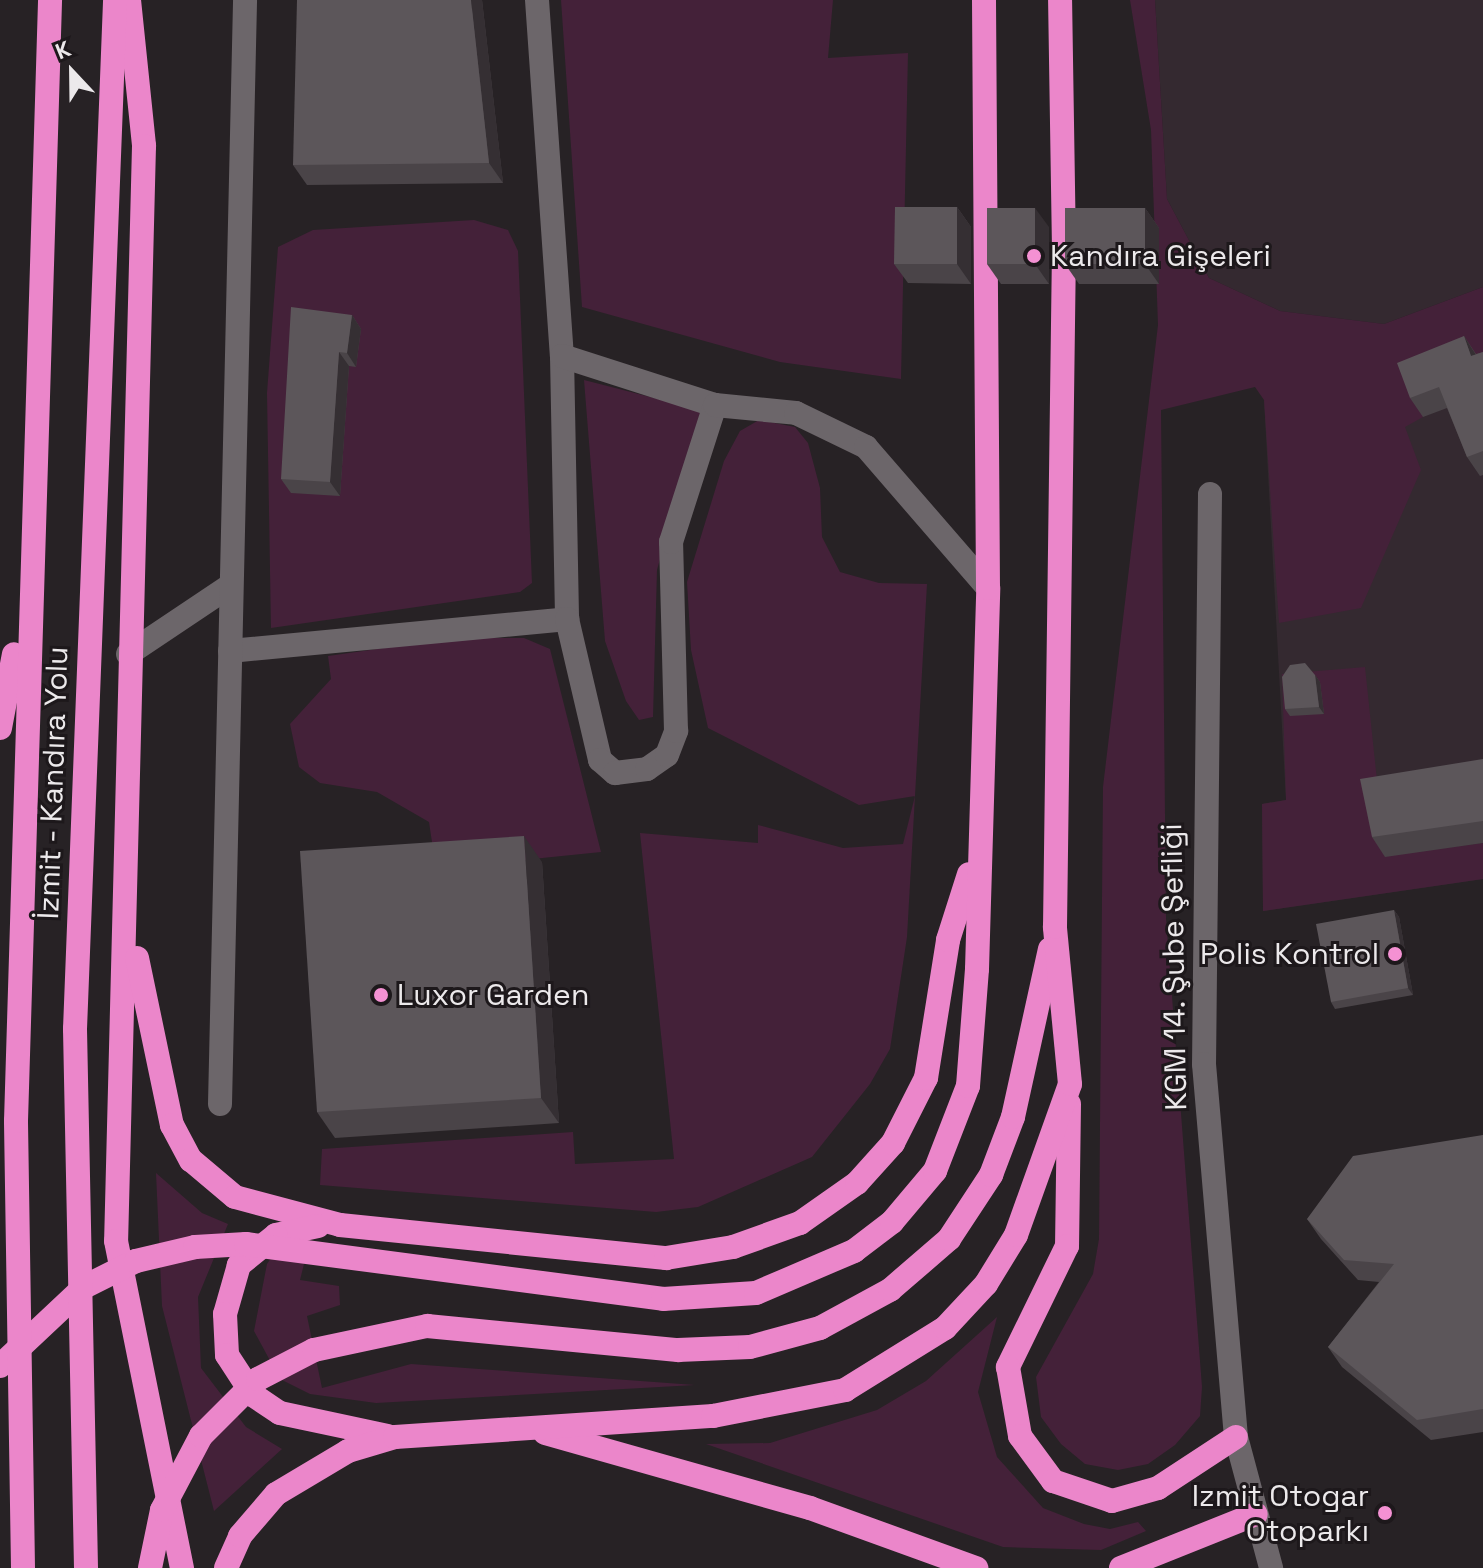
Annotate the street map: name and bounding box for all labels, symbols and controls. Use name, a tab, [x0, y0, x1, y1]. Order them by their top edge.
north arrow	[32, 32, 112, 112]
text: K	[51, 34, 75, 65]
place label: Kandıra Gişeleri	[1050, 238, 1271, 274]
marker: Kandıra Gişeleri	[1025, 247, 1043, 265]
street label: İzmit - Kandıra Yolu	[30, 645, 76, 921]
street label: KGM 14. Şube Şefliği	[1153, 823, 1195, 1111]
place label: Polis Kontrol	[1200, 936, 1379, 972]
marker: Polis Kontrol	[1386, 945, 1404, 963]
place label: Luxor Garden	[397, 977, 589, 1013]
marker: Luxor Garden	[372, 986, 390, 1004]
place label: Izmit Otogar Otoparkı	[1192, 1478, 1369, 1548]
marker: Izmit Otogar Otoparkı	[1376, 1504, 1394, 1522]

